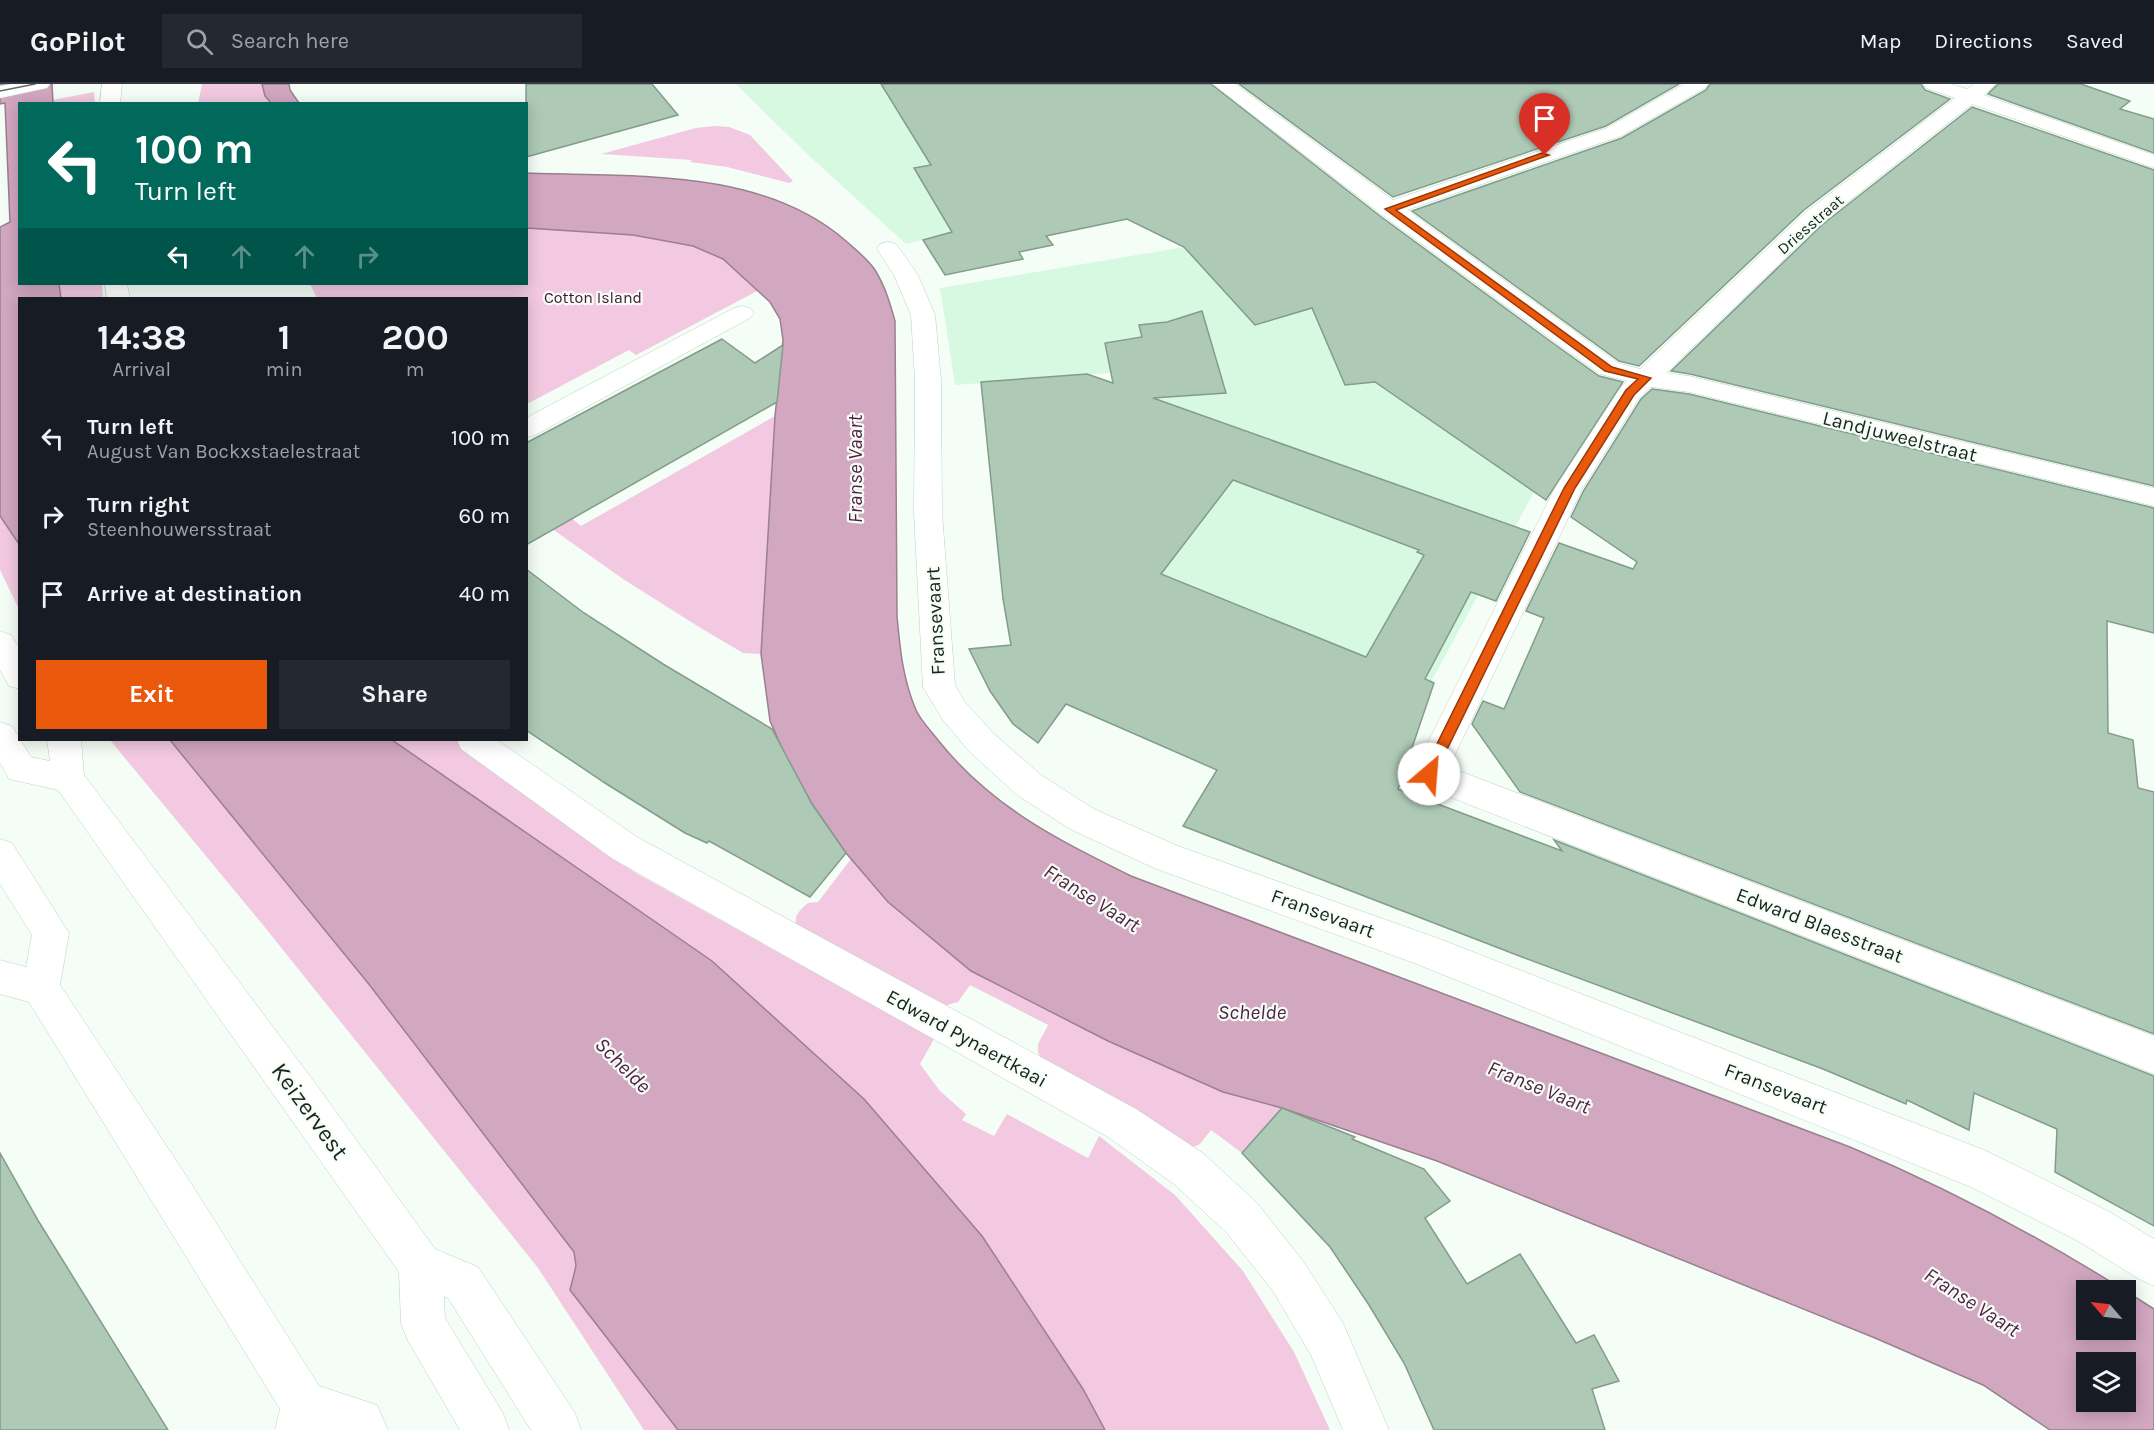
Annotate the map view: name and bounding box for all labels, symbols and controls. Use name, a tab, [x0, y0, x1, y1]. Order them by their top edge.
search box	[162, 14, 582, 68]
text: GoPilot	[30, 25, 126, 58]
icon: search	[183, 25, 216, 58]
text: Search here	[231, 28, 349, 54]
text: Map	[1860, 29, 1901, 53]
text: Directions	[1934, 29, 2033, 53]
text: Saved	[2066, 29, 2124, 53]
pin	[1519, 93, 1570, 155]
icon: arrive	[1528, 102, 1561, 135]
text: 100 m	[135, 124, 254, 174]
icon: left	[36, 126, 114, 204]
text: Turn left	[135, 175, 236, 207]
street label: Driesstraat	[1773, 190, 1847, 258]
icon: left	[162, 240, 195, 273]
icon: ahead	[225, 240, 258, 273]
icon: ahead	[288, 240, 321, 273]
icon: right	[351, 240, 384, 273]
park label: Cotton Island	[544, 288, 642, 307]
text: 14:38	[97, 316, 187, 358]
text: 1	[278, 316, 291, 358]
text: 200	[382, 316, 449, 358]
text: Arrival	[113, 358, 171, 381]
text: min	[266, 358, 303, 381]
text: m	[406, 358, 425, 381]
street label: Landjuweelstraat	[1820, 406, 1980, 467]
text: Turn left	[87, 414, 174, 440]
water label: Franse Vaart	[843, 414, 867, 523]
icon: left	[36, 422, 69, 455]
text: 100 m	[451, 425, 510, 451]
text: August Van Bockxstaelestraat	[87, 440, 360, 463]
text: Turn right	[87, 492, 190, 518]
icon: right	[36, 500, 69, 533]
text: 60 m	[459, 503, 510, 529]
text: Steenhouwersstraat	[87, 518, 272, 541]
street label: Fransevaart	[921, 566, 950, 676]
icon: arrive	[36, 578, 69, 611]
text: Arrive at destination	[87, 581, 302, 607]
text: 40 m	[459, 581, 510, 607]
button: Exit	[36, 660, 267, 729]
button: Share	[279, 660, 510, 729]
position arrow	[1397, 742, 1461, 806]
water label: Franse Vaart	[1040, 859, 1145, 937]
street label: Edward Blaesstraat	[1733, 883, 1907, 968]
street label: Fransevaart	[1268, 884, 1378, 943]
street label: Edward Pynaertkaai	[882, 985, 1051, 1092]
water label: Schelde	[1218, 1000, 1287, 1024]
water label: Schelde	[590, 1032, 656, 1098]
water label: Franse Vaart	[1484, 1056, 1595, 1119]
street label: Keizervest	[266, 1057, 354, 1165]
street label: Fransevaart	[1721, 1058, 1831, 1119]
water label: Franse Vaart	[1920, 1262, 2025, 1342]
north arrow	[2076, 1280, 2136, 1340]
map controls	[2076, 1280, 2136, 1412]
button: layers	[2076, 1352, 2136, 1412]

